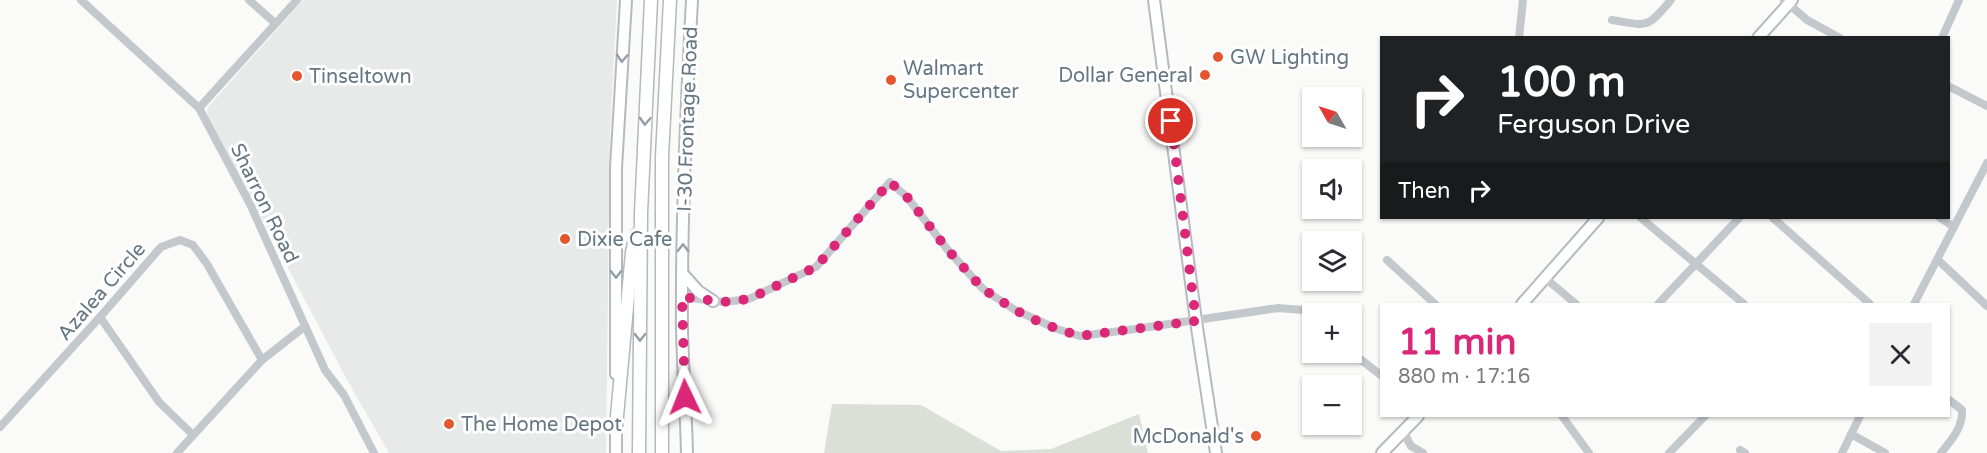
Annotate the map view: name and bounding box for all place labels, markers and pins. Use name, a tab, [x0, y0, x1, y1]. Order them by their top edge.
place label: GW Lighting	[1230, 46, 1349, 70]
marker: GW Lighting	[1211, 50, 1225, 64]
place label: Walmart Supercenter	[903, 57, 1019, 104]
place label: Dollar General	[1058, 64, 1193, 88]
place label: Tinseltown	[309, 65, 412, 89]
marker: Dollar General	[1198, 68, 1212, 82]
marker: Tinseltown	[290, 69, 304, 83]
marker: Walmart Supercenter	[884, 73, 898, 87]
pin	[1145, 95, 1196, 146]
place label: Dixie Cafe	[577, 228, 672, 252]
marker: Dixie Cafe	[558, 232, 572, 246]
place label: The Home Depot	[461, 413, 622, 437]
marker: The Home Depot	[442, 417, 456, 431]
place label: McDonald's	[1132, 425, 1244, 449]
marker: McDonald's	[1249, 429, 1263, 443]

